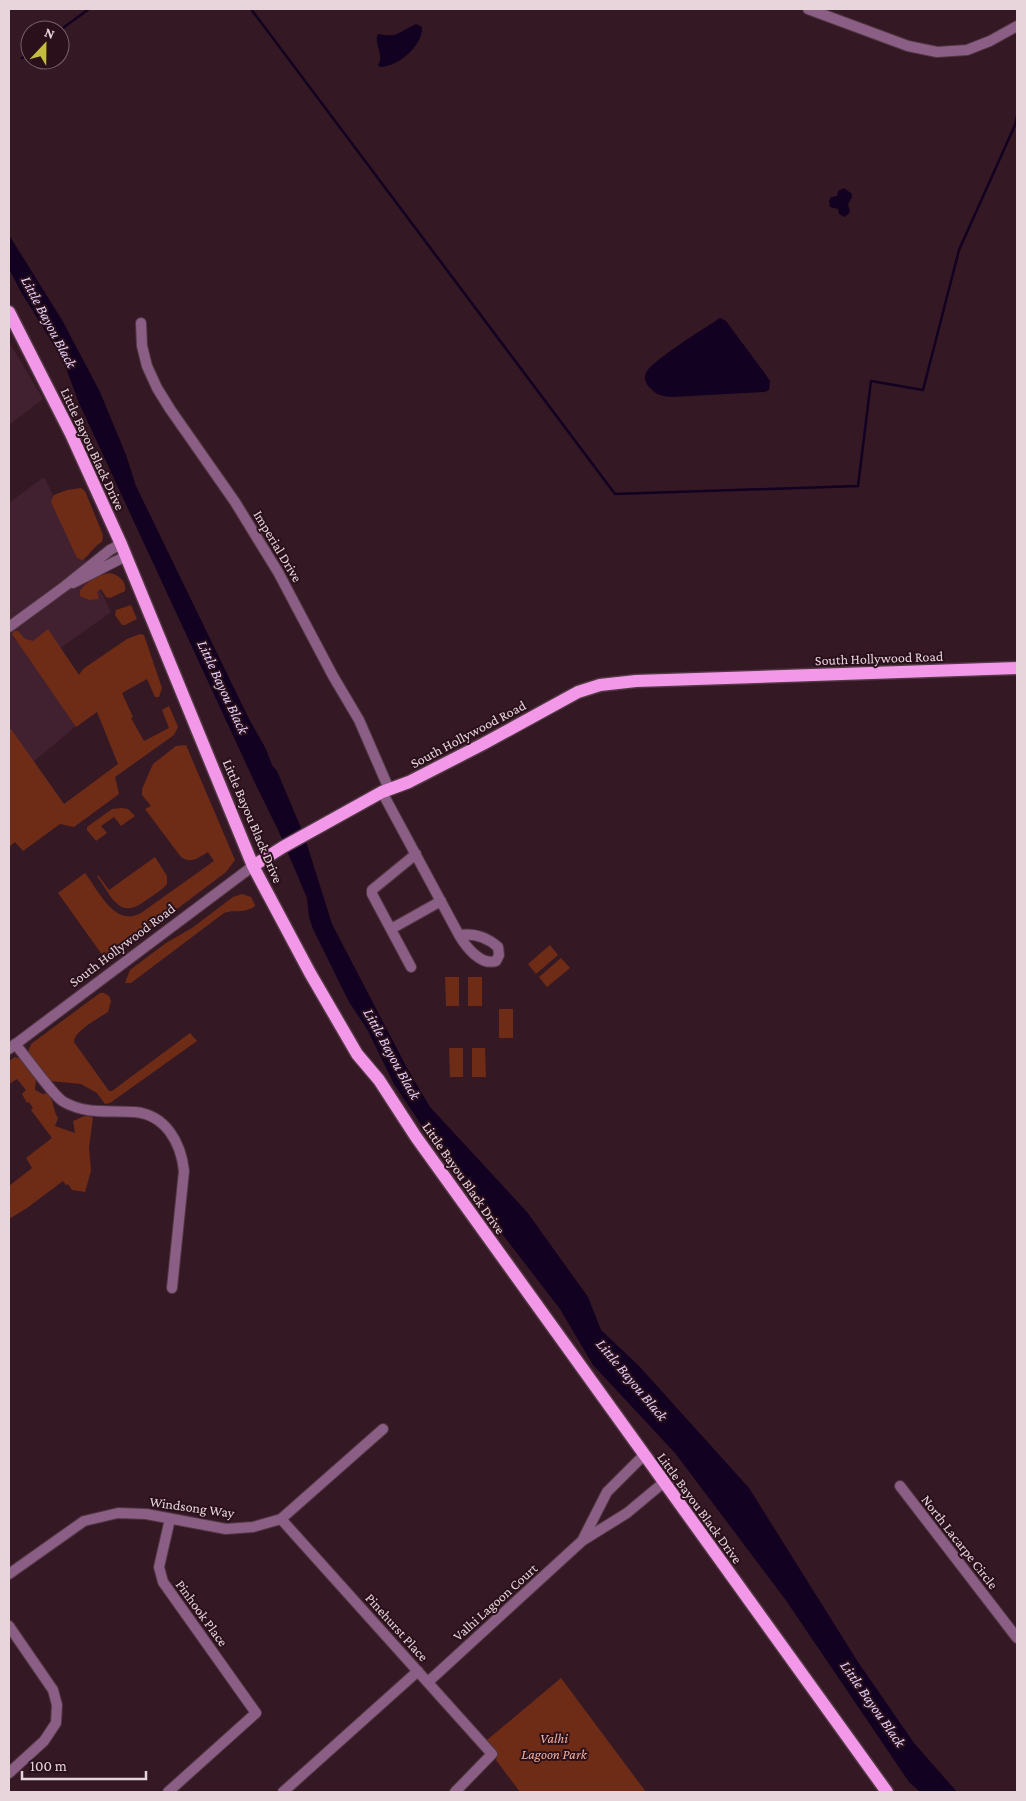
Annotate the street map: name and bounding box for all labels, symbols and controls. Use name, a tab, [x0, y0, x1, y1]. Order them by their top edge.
north arrow	[20, 20, 70, 70]
text: N	[42, 24, 58, 42]
water label: Little Bayou Black	[17, 273, 81, 372]
street label: Little Bayou Black Drive	[58, 385, 128, 513]
street label: Imperial Drive	[250, 507, 306, 585]
water label: Little Bayou Black	[193, 638, 252, 738]
street label: South Hollywood Road	[815, 648, 944, 668]
street label: South Hollywood Road	[408, 697, 529, 771]
street label: Little Bayou Black Drive	[220, 757, 286, 885]
street label: South Hollywood Road	[66, 900, 179, 990]
water label: Little Bayou Black	[360, 1006, 424, 1104]
street label: Little Bayou Black Drive	[419, 1119, 509, 1237]
water label: Little Bayou Black	[592, 1336, 672, 1426]
street label: Little Bayou Black Drive	[654, 1449, 746, 1567]
street label: North Lacarpe Circle	[918, 1492, 1002, 1592]
street label: Windsong Way	[148, 1493, 236, 1521]
street label: Valhi Lagoon Court	[450, 1560, 541, 1644]
street label: Pinhook Place	[173, 1577, 231, 1649]
street label: Pinehurst Place	[362, 1590, 432, 1664]
water label: Little Bayou Black	[837, 1658, 909, 1752]
park label: Valhi Lagoon Park	[521, 1730, 588, 1762]
scale bar	[22, 1748, 146, 1780]
text: 100 m	[30, 1758, 67, 1774]

